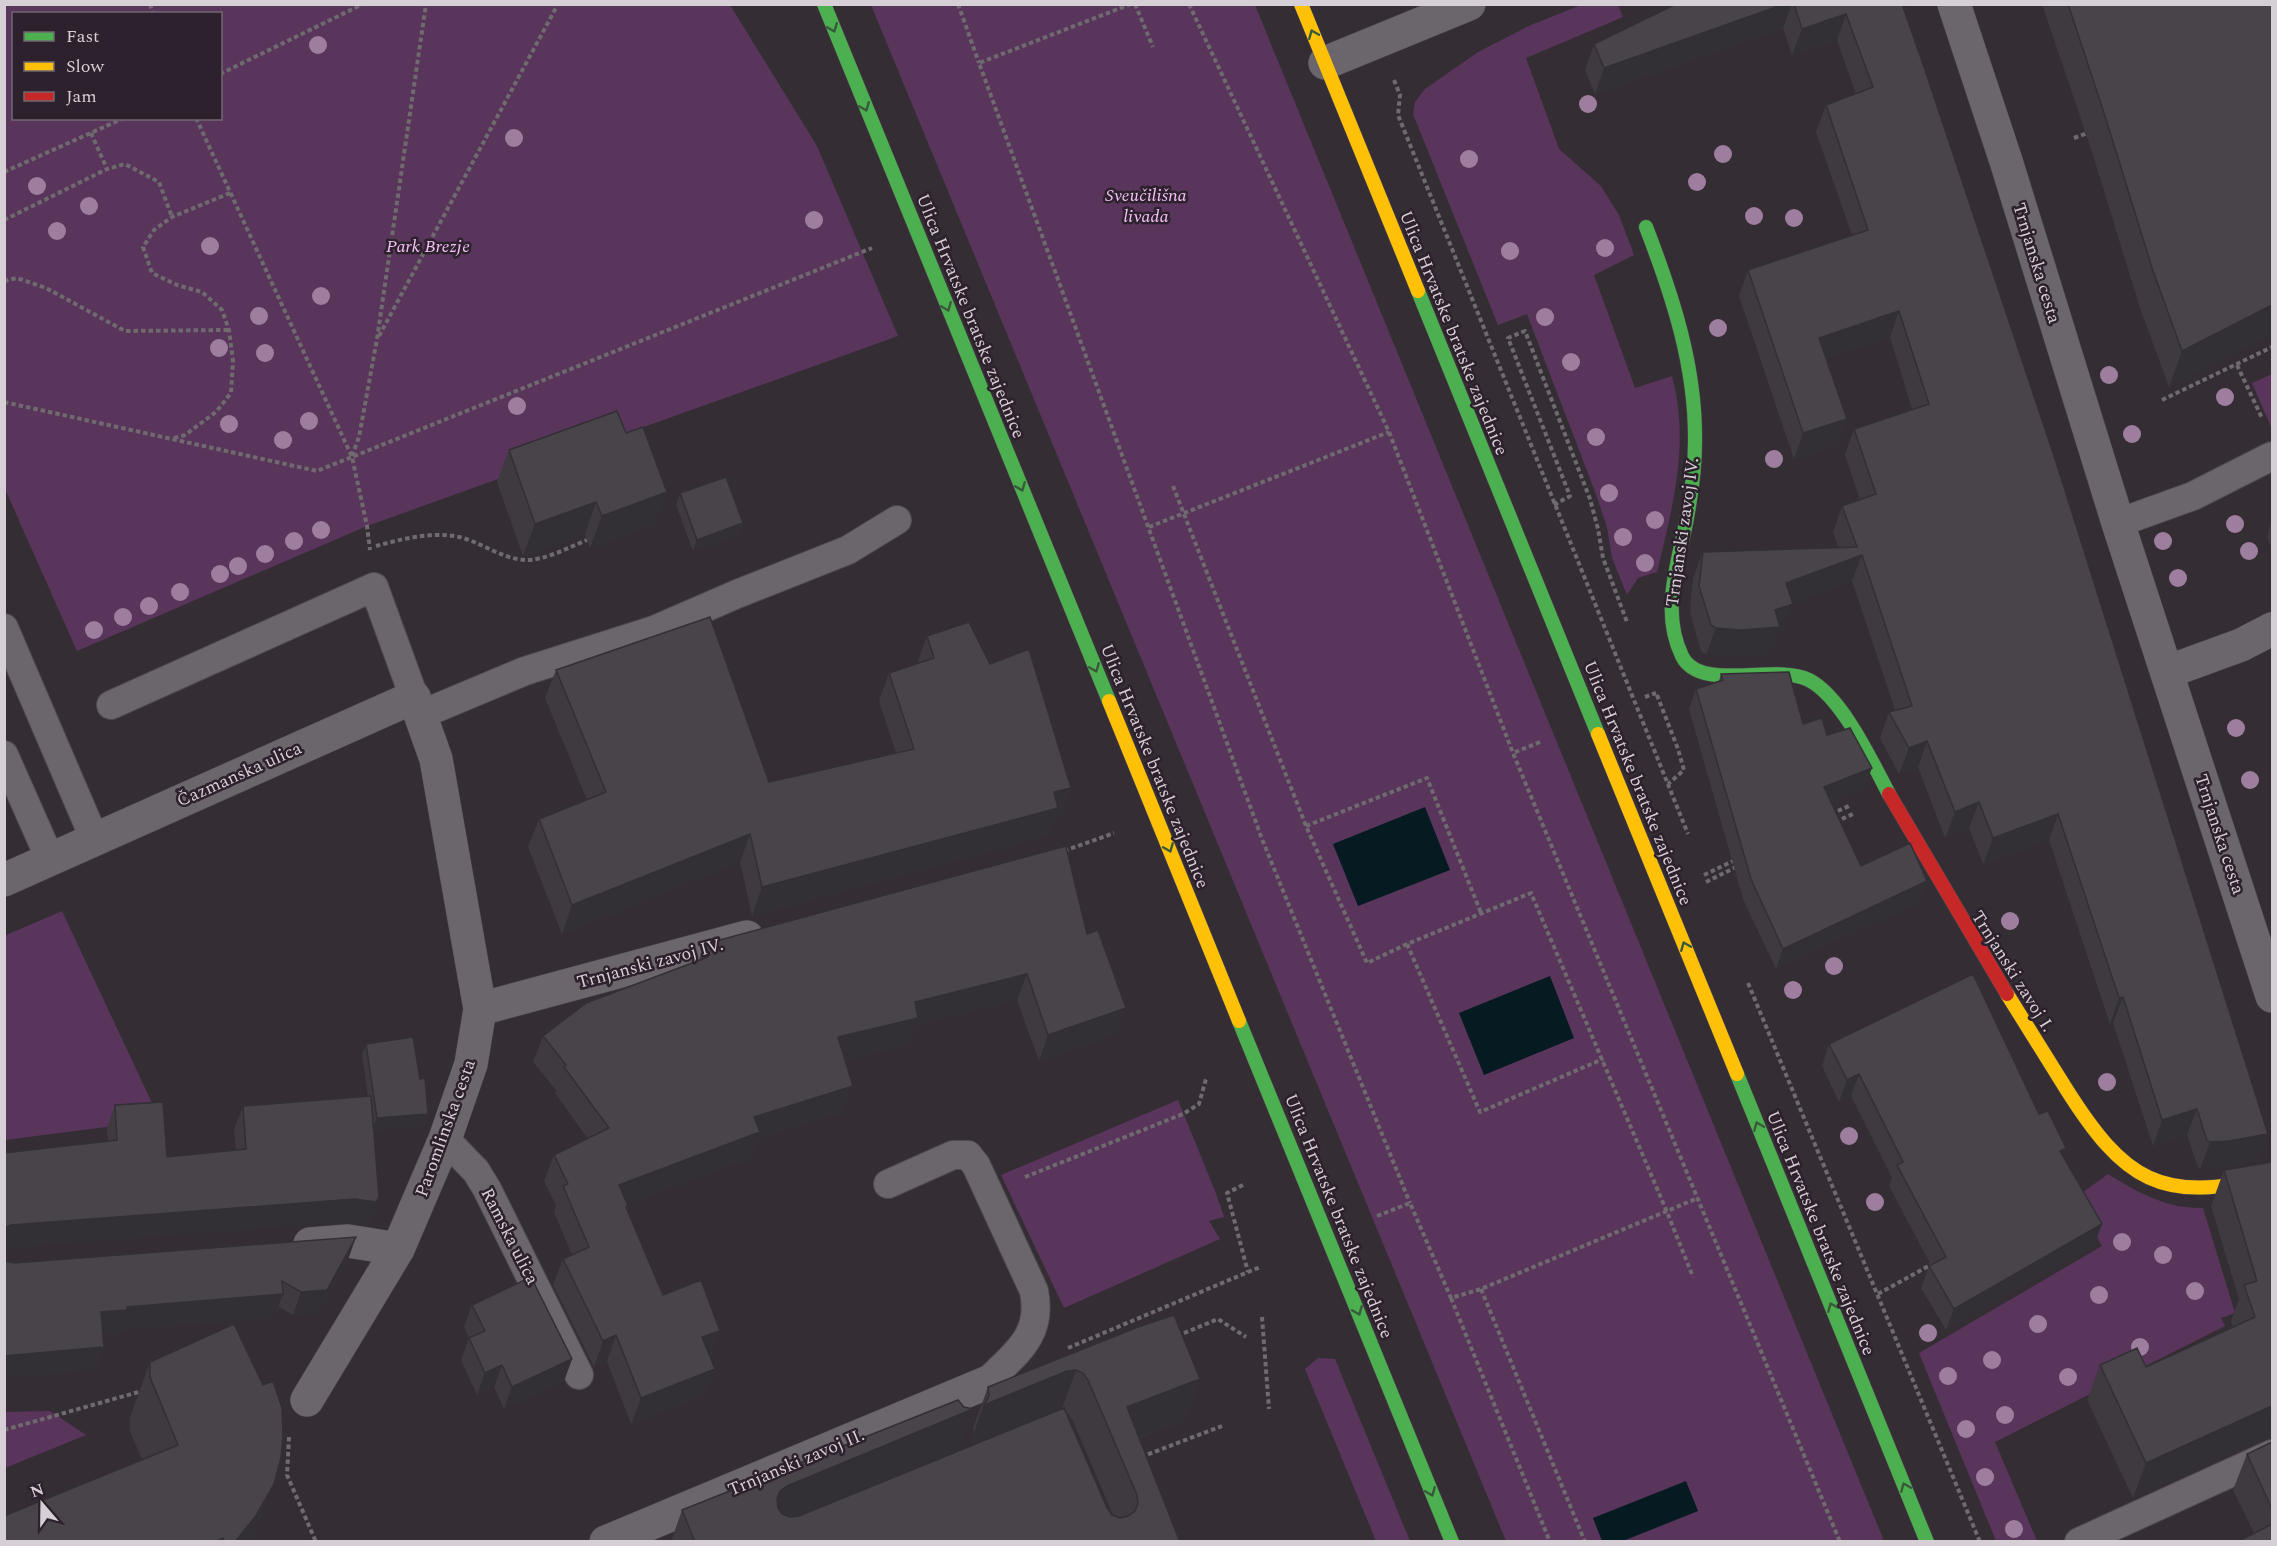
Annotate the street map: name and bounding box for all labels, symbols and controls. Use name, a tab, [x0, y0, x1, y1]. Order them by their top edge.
legend	[12, 12, 222, 120]
one-way arrow	[826, 22, 838, 33]
text: Fast	[66, 23, 99, 50]
one-way arrow	[1308, 29, 1320, 40]
text: Slow	[66, 53, 105, 80]
text: Jam	[66, 83, 97, 110]
one-way arrow	[858, 100, 870, 111]
park label: Sveučilišna livada	[1105, 182, 1187, 230]
street label: Ulica Hrvatske bratske zajednice	[909, 190, 1032, 443]
street label: Trnjanska cesta	[2005, 199, 2068, 327]
street label: Ulica Hrvatske bratske zajednice	[1392, 207, 1515, 460]
park label: Park Brezje	[386, 233, 470, 260]
one-way arrow	[940, 301, 952, 312]
street label: Trnjanski zavoj IV.	[1659, 456, 1706, 609]
one-way arrow	[1014, 481, 1026, 492]
street label: Ulica Hrvatske bratske zajednice	[1093, 640, 1216, 893]
street label: Ulica Hrvatske bratske zajednice	[1576, 657, 1699, 910]
one-way arrow	[1088, 662, 1100, 673]
street label: Čazmanska ulica	[172, 735, 306, 814]
street label: Trnjanska cesta	[2187, 771, 2252, 898]
one-way arrow	[1162, 842, 1174, 853]
street label: Trnjanski zavoj I.	[1964, 905, 2061, 1037]
street label: Trnjanski zavoj IV.	[574, 931, 726, 996]
one-way arrow	[1680, 941, 1692, 952]
street label: Paromlinska cesta	[408, 1055, 483, 1201]
street label: Ulica Hrvatske bratske zajednice	[1277, 1090, 1400, 1343]
street label: Ulica Hrvatske bratske zajednice	[1759, 1107, 1882, 1360]
one-way arrow	[1753, 1121, 1765, 1132]
street label: Ramska ulica	[474, 1183, 546, 1290]
one-way arrow	[1827, 1302, 1839, 1313]
one-way arrow	[1351, 1305, 1363, 1316]
street label: Trnjanski zavoj II.	[724, 1421, 869, 1503]
north arrow	[12, 1474, 72, 1534]
text: N	[27, 1477, 47, 1504]
one-way arrow	[1900, 1483, 1912, 1494]
one-way arrow	[1424, 1486, 1437, 1496]

